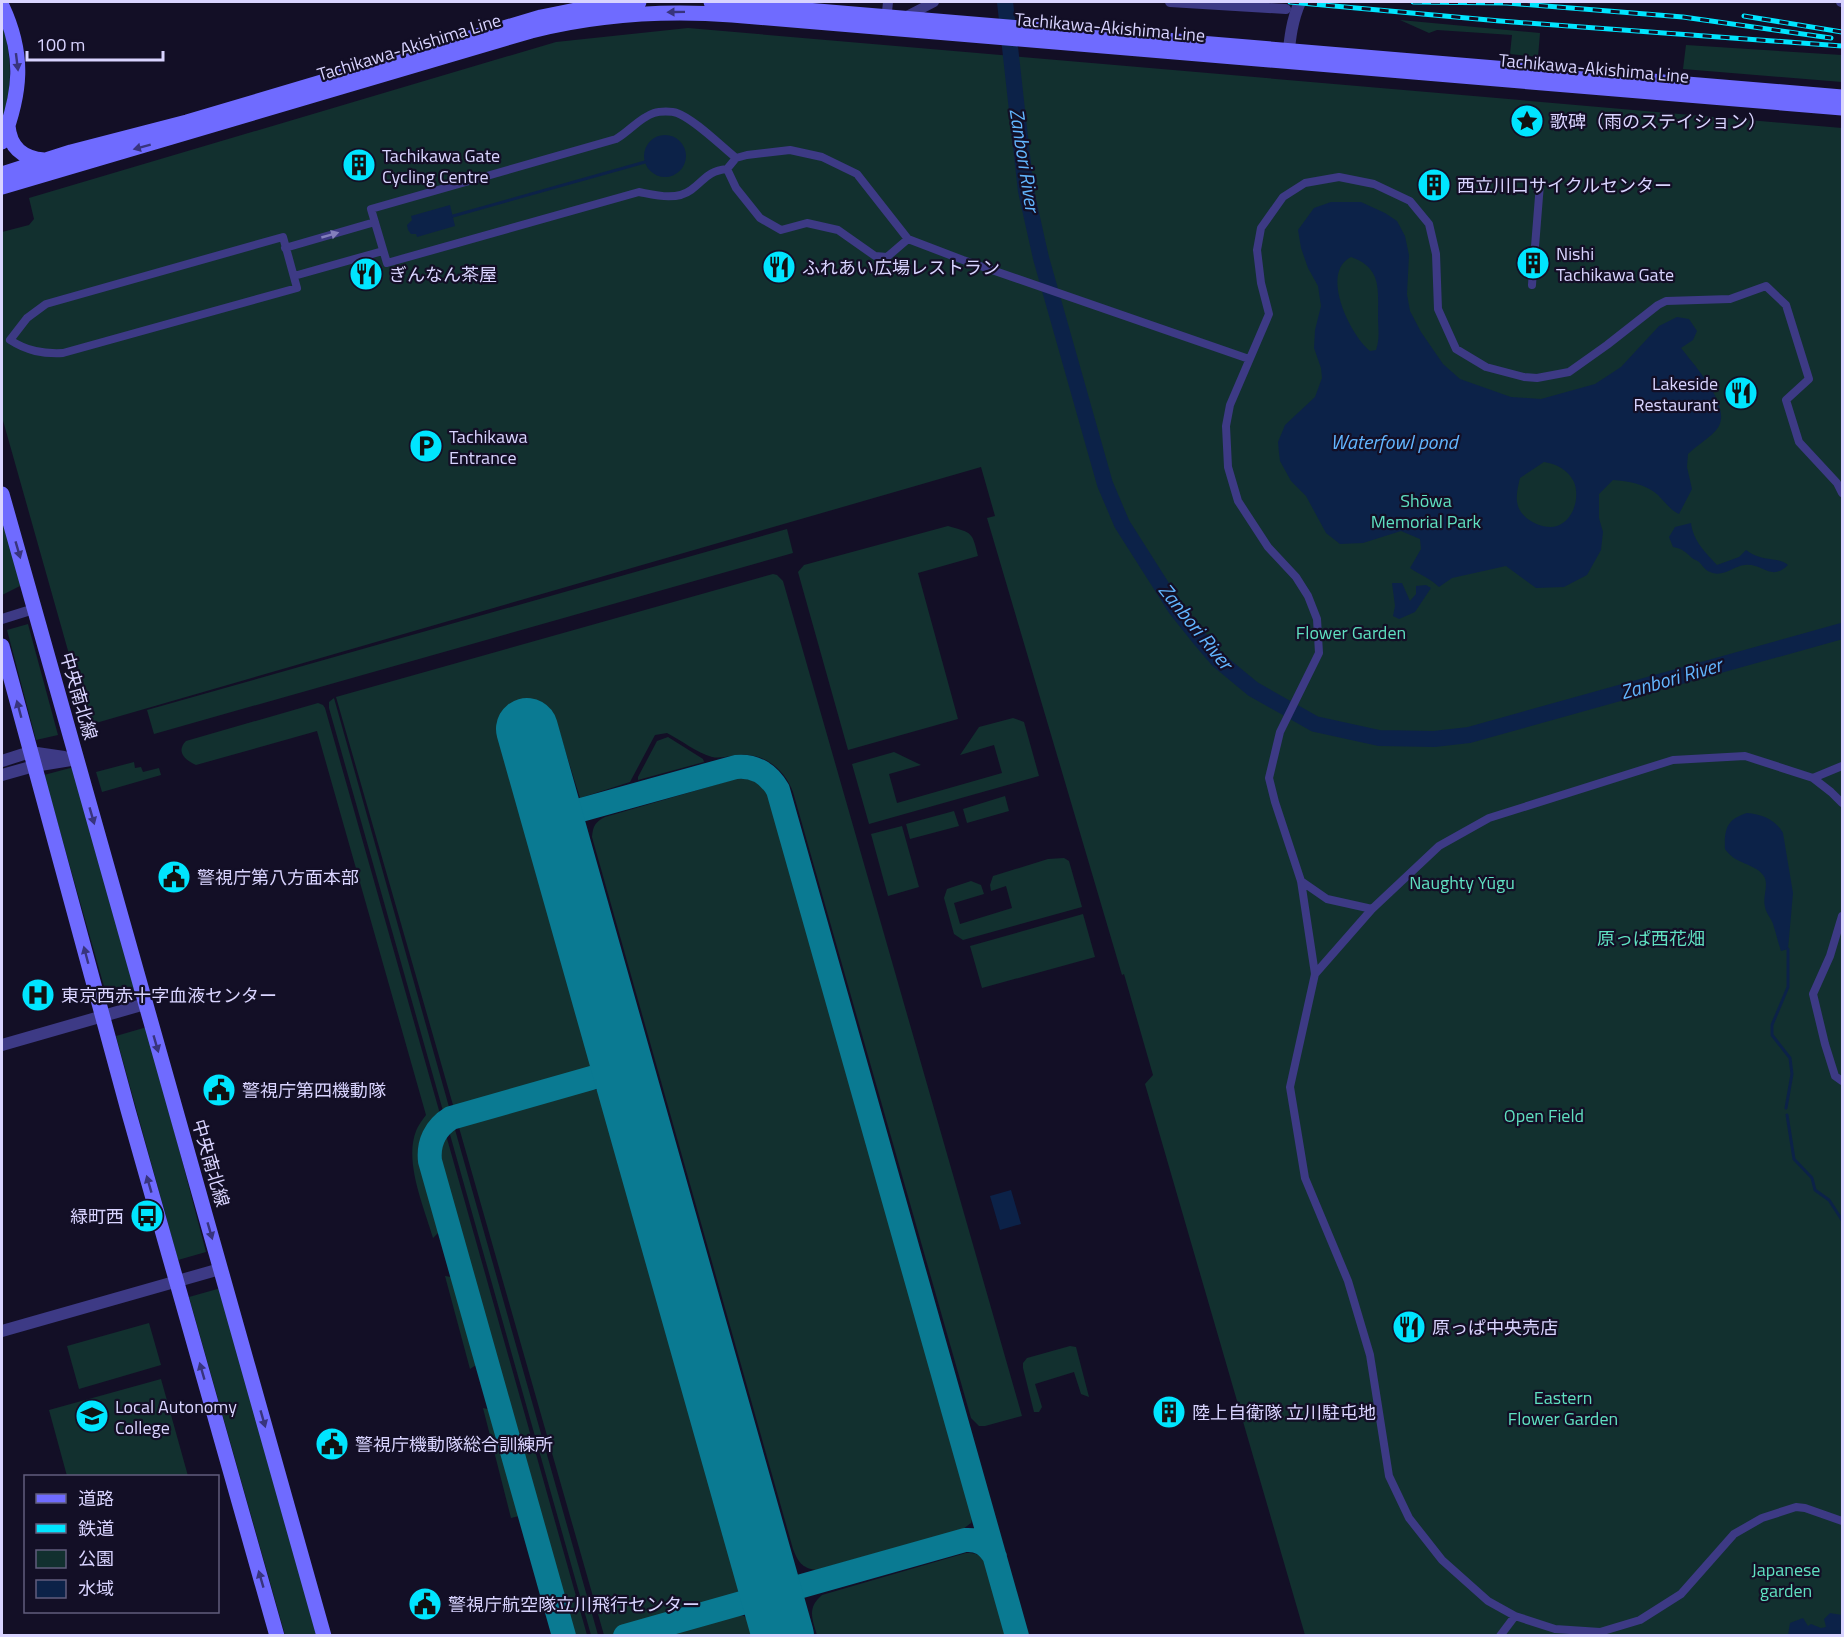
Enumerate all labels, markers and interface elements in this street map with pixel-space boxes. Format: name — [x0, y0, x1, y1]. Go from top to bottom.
street label: Tachikawa-Akishima Line — [1014, 5, 1206, 49]
street label: Tachikawa-Akishima Line — [314, 6, 504, 88]
one-way arrow — [666, 7, 685, 17]
scale bar — [27, 24, 164, 62]
text: 100 m — [36, 31, 85, 58]
street label: Tachikawa-Akishima Line — [1498, 46, 1690, 90]
one-way arrow — [12, 53, 22, 72]
place icon: 歌碑（雨のステイション） — [1509, 103, 1545, 139]
water label: Zanbori River — [1002, 106, 1049, 217]
place label: 歌碑（雨のステイション） — [1550, 108, 1766, 135]
place label: Tachikawa Gate Cycling Centre — [382, 142, 500, 190]
one-way arrow — [133, 143, 151, 152]
building icon: Tachikawa Gate Cycling Centre — [341, 147, 377, 183]
building icon: 西立川口サイクルセンター — [1416, 167, 1452, 203]
place label: 西立川口サイクルセンター — [1457, 172, 1672, 199]
one-way arrow — [321, 230, 339, 239]
place label: Nishi Tachikawa Gate — [1556, 240, 1674, 288]
building icon: Nishi Tachikawa Gate — [1515, 245, 1551, 281]
restaurant icon: ふれあい広場レストラン — [761, 249, 797, 285]
place label: ふれあい広場レストラン — [802, 254, 1000, 281]
restaurant icon: ぎんなん茶屋 — [348, 256, 384, 292]
place label: ぎんなん茶屋 — [389, 261, 497, 288]
place label: Lakeside Restaurant — [1634, 370, 1719, 418]
restaurant icon: Lakeside Restaurant — [1723, 375, 1759, 411]
place label: Tachikawa Entrance — [449, 423, 528, 471]
water label: Waterfowl pond — [1331, 426, 1459, 457]
parking icon: Tachikawa Entrance — [408, 428, 444, 464]
park label: Shōwa Memorial Park — [1371, 487, 1482, 535]
one-way arrow — [13, 541, 23, 559]
water label: Zanbori River — [1151, 576, 1243, 678]
park label: Flower Garden — [1296, 619, 1406, 646]
water label: Zanbori River — [1617, 648, 1728, 707]
street label: 中央南北線 — [54, 649, 104, 743]
one-way arrow — [13, 700, 23, 718]
one-way arrow — [88, 807, 98, 825]
public building icon: 警視庁第八方面本部 — [156, 859, 192, 895]
place label: 警視庁第八方面本部 — [197, 864, 359, 891]
park label: Naughty Yūgu — [1409, 869, 1515, 896]
park label: 原っぱ西花畑 — [1597, 925, 1705, 952]
one-way arrow — [81, 946, 90, 964]
hospital icon: 東京西赤十字血液センター — [20, 977, 56, 1013]
place label: 東京西赤十字血液センター — [61, 982, 277, 1009]
one-way arrow — [152, 1035, 162, 1053]
public building icon: 警視庁第四機動隊 — [201, 1072, 237, 1108]
place label: 警視庁第四機動隊 — [242, 1077, 386, 1104]
park label: Open Field — [1504, 1102, 1584, 1129]
street label: 中央南北線 — [186, 1116, 236, 1210]
one-way arrow — [144, 1175, 153, 1193]
bus stop icon: 緑町西 — [129, 1198, 165, 1234]
place label: 緑町西 — [70, 1203, 124, 1230]
one-way arrow — [206, 1223, 215, 1241]
restaurant icon: 原っぱ中央売店 — [1391, 1309, 1427, 1345]
place label: 原っぱ中央売店 — [1432, 1314, 1558, 1341]
one-way arrow — [197, 1362, 206, 1380]
park label: Eastern Flower Garden — [1508, 1384, 1618, 1432]
place label: Local Autonomy College — [115, 1393, 237, 1441]
building icon: 陸上自衛隊 立川駐屯地 — [1151, 1394, 1187, 1430]
school or university icon: Local Autonomy College — [74, 1398, 110, 1434]
place label: 陸上自衛隊 立川駐屯地 — [1192, 1399, 1376, 1426]
one-way arrow — [259, 1410, 268, 1428]
public building icon: 警視庁機動隊総合訓練所 — [314, 1426, 350, 1462]
place label: 警視庁機動隊総合訓練所 — [355, 1431, 553, 1458]
legend — [24, 1475, 219, 1613]
text: 道路 — [78, 1485, 114, 1512]
text: 鉄道 — [78, 1515, 114, 1542]
text: 公園 — [78, 1545, 114, 1572]
park label: Japanese garden — [1752, 1556, 1820, 1604]
one-way arrow — [256, 1570, 265, 1588]
text: 水域 — [78, 1575, 114, 1602]
public building icon: 警視庁航空隊立川飛行センター — [407, 1586, 443, 1622]
place label: 警視庁航空隊立川飛行センター — [448, 1591, 700, 1618]

